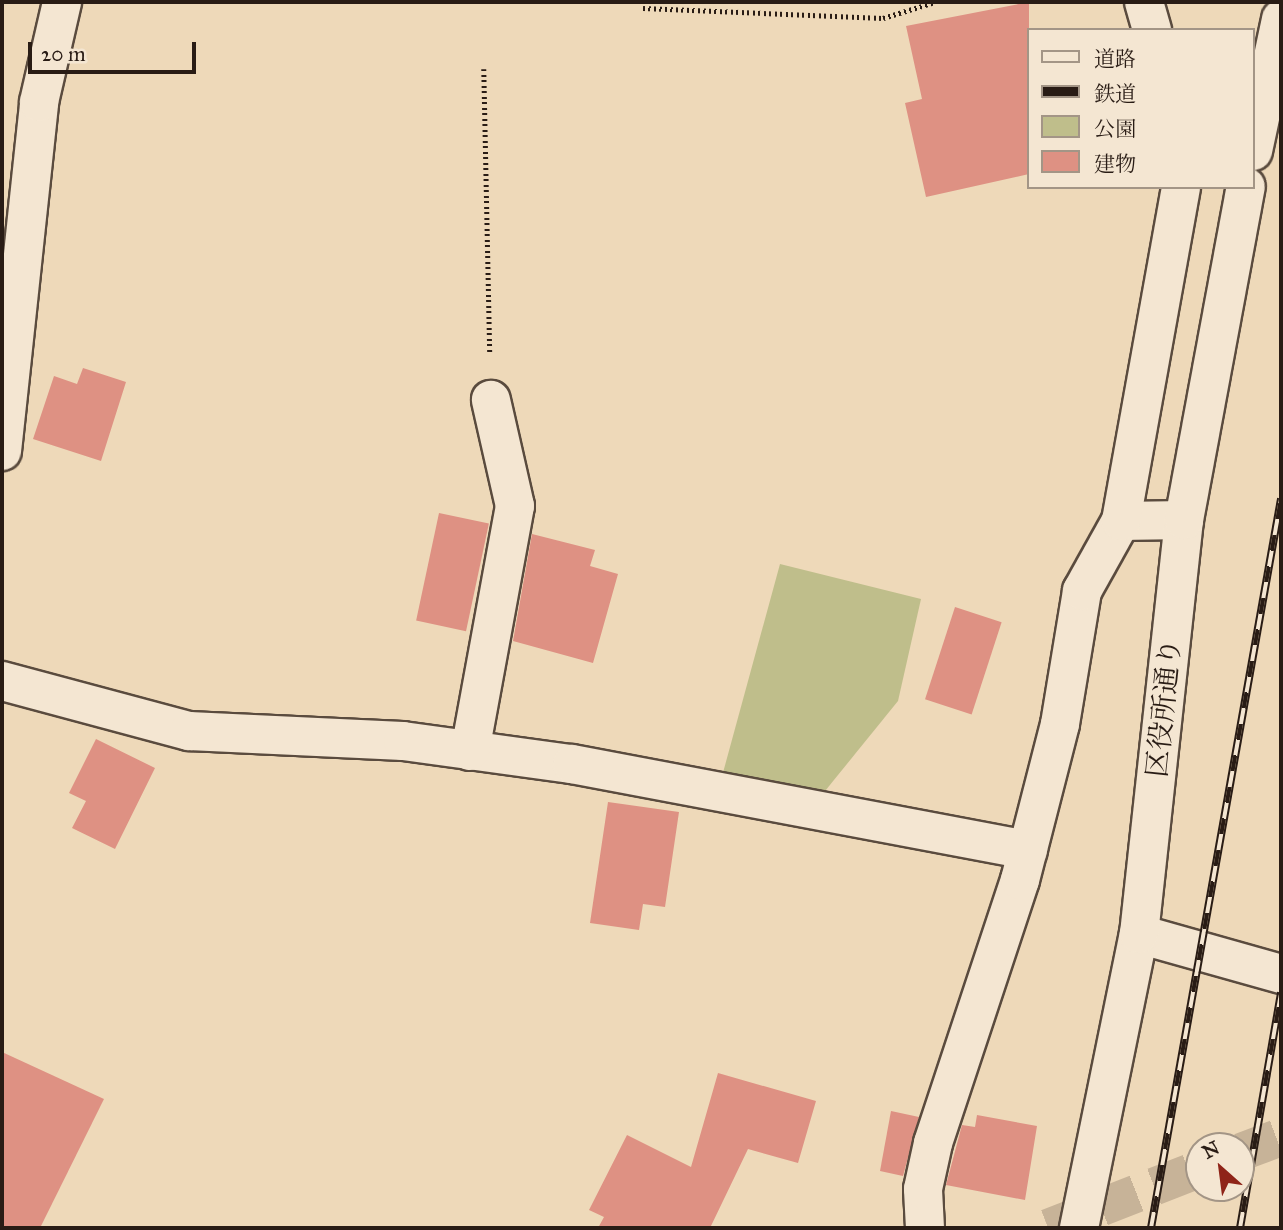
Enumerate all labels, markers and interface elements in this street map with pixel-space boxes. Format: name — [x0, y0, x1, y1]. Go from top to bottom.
scale bar — [32, 28, 200, 72]
legend — [1028, 28, 1255, 189]
text: 20 m — [41, 41, 86, 67]
text: 道路 — [1094, 46, 1136, 72]
text: 鉄道 — [1094, 81, 1136, 107]
text: 公園 — [1094, 116, 1136, 142]
text: 建物 — [1094, 151, 1136, 177]
street label: 区役所通り — [1140, 637, 1188, 779]
north arrow — [1185, 1132, 1255, 1202]
text: N — [1198, 1136, 1223, 1164]

